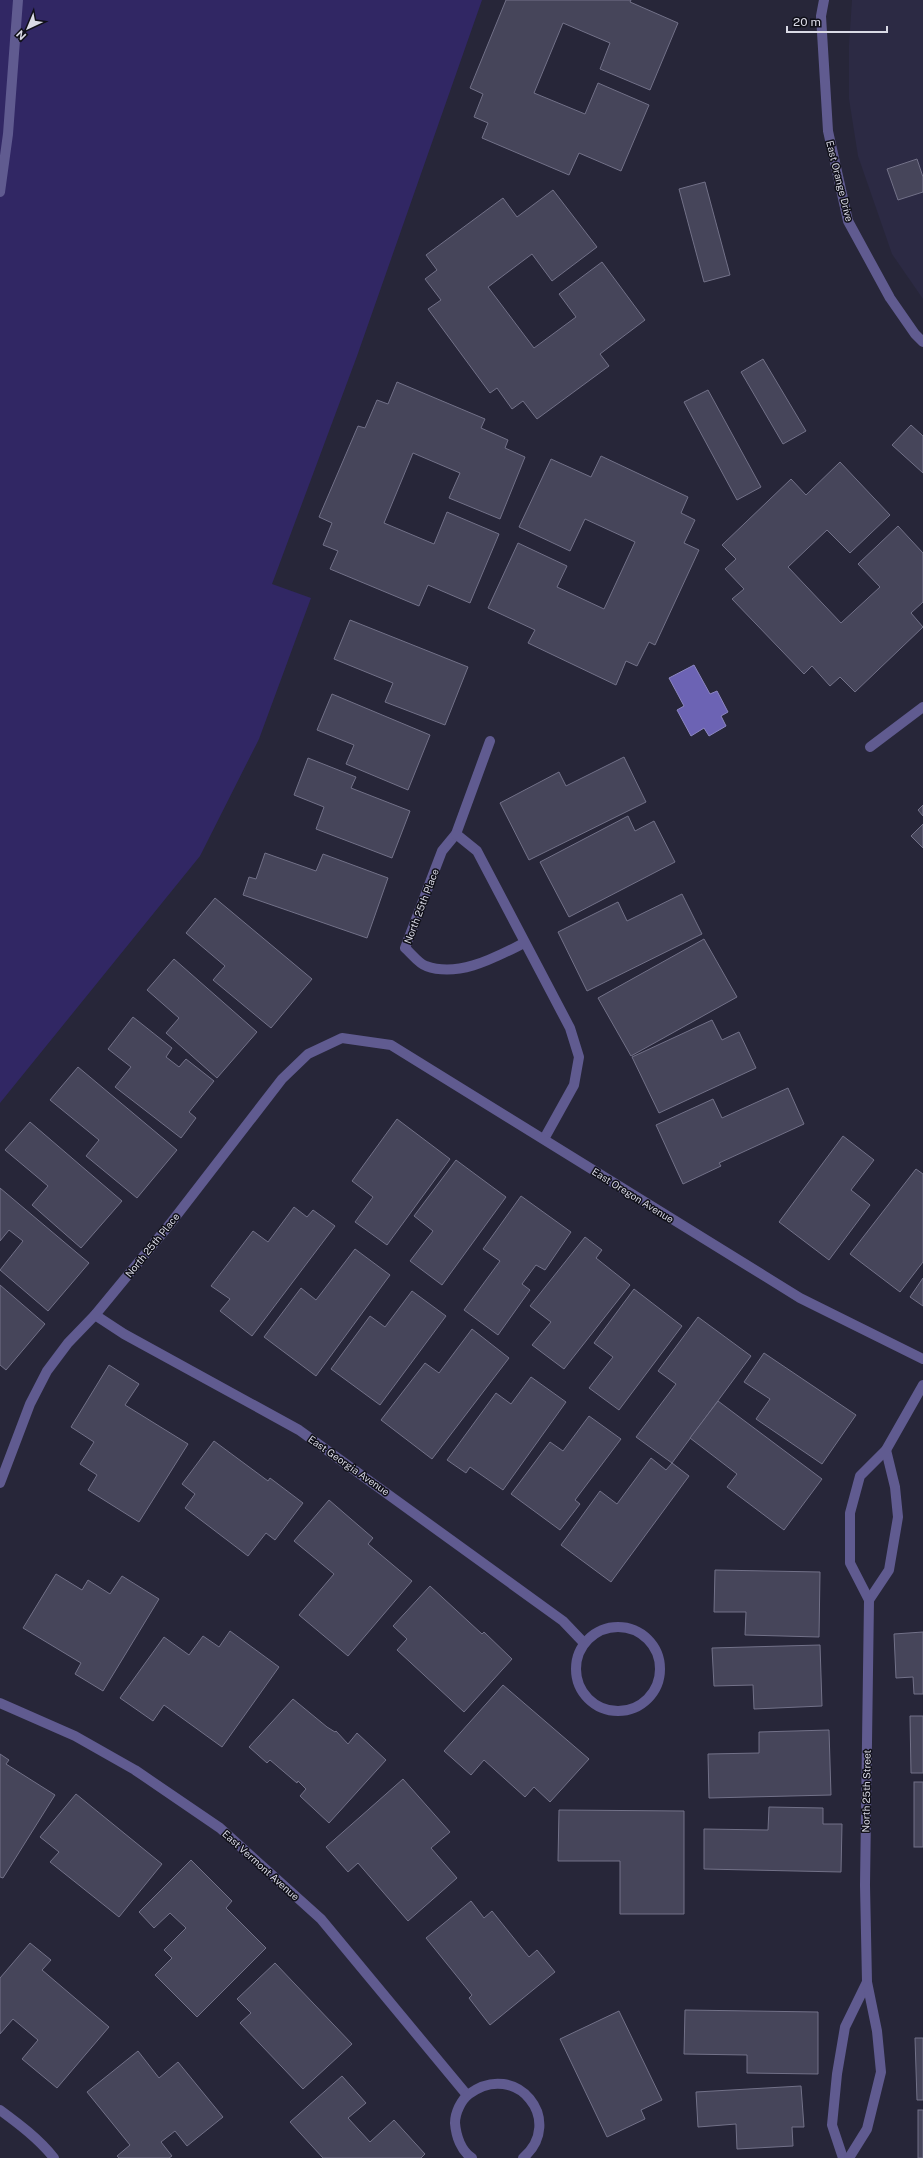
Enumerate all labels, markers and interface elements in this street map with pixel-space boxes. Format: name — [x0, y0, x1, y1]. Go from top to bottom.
north arrow — [8, 8, 48, 48]
scale bar — [787, 8, 887, 34]
text: 20 m — [793, 15, 821, 29]
text: N — [14, 28, 28, 42]
street label: East Orange Drive — [824, 139, 856, 223]
street label: North 25th Place — [401, 866, 441, 945]
street label: East Oregon Avenue — [590, 1165, 676, 1225]
street label: North 25th Place — [122, 1210, 182, 1280]
street label: East Georgia Avenue — [306, 1432, 392, 1498]
street label: North 25th Street — [859, 1749, 873, 1832]
street label: East Vermont Avenue — [220, 1827, 302, 1903]

